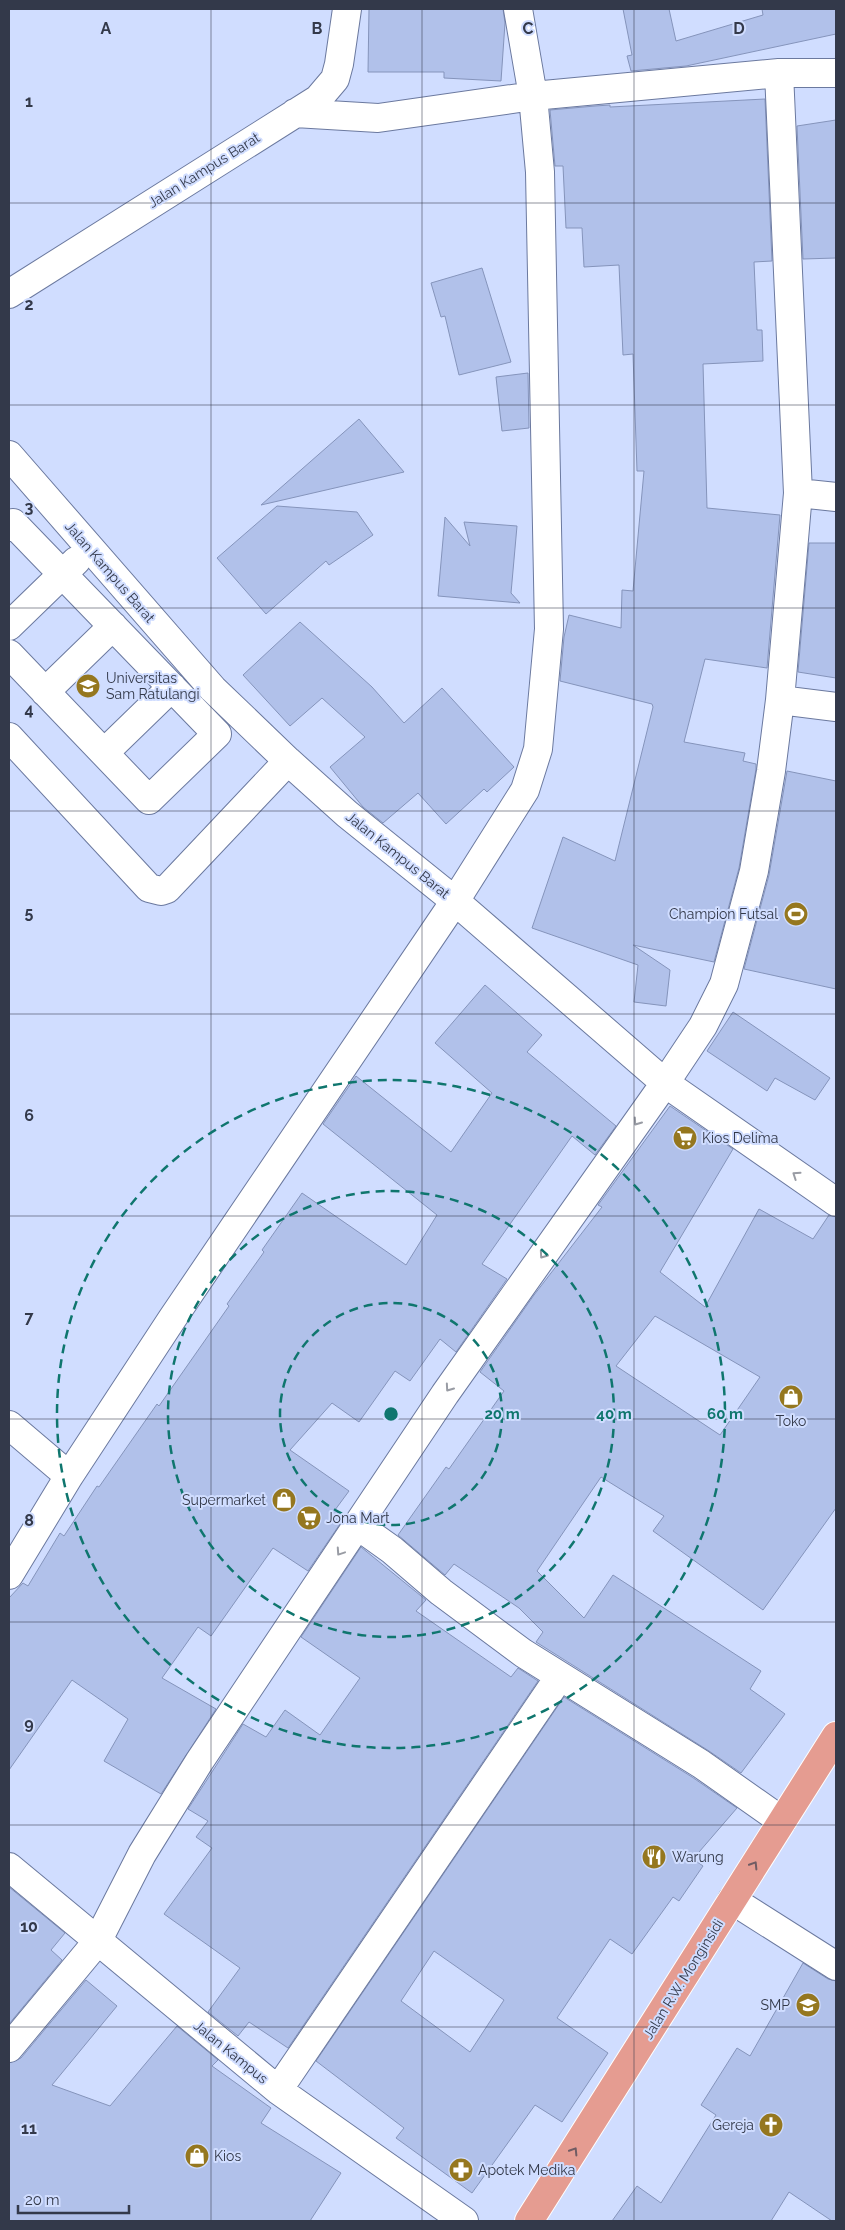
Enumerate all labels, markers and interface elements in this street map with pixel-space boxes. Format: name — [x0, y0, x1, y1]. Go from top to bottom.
text: A — [101, 19, 112, 38]
text: B — [312, 19, 323, 38]
text: C — [523, 19, 534, 38]
text: D — [733, 19, 745, 38]
text: 1 — [25, 92, 33, 111]
street label: Jalan Kampus Barat — [145, 129, 263, 211]
text: 2 — [24, 295, 34, 314]
text: 3 — [25, 498, 34, 517]
street label: Jalan Kampus Barat — [62, 518, 158, 626]
place label: Universitas Sam Ratulangi — [106, 670, 199, 702]
school or university icon: Universitas Sam Ratulangi — [75, 673, 101, 699]
text: 4 — [24, 700, 34, 719]
street label: Jalan Kampus Barat — [343, 808, 453, 902]
sports icon: Champion Futsal — [783, 901, 809, 927]
text: 5 — [25, 903, 34, 922]
place label: Champion Futsal — [669, 906, 778, 922]
text: 6 — [24, 1106, 34, 1125]
one-way arrow — [634, 1117, 643, 1126]
supermarket icon: Kios Delima — [672, 1125, 698, 1151]
place label: Kios Delima — [702, 1130, 778, 1146]
one-way arrow — [792, 1172, 802, 1181]
one-way arrow — [540, 1249, 549, 1259]
text: 7 — [25, 1308, 34, 1327]
one-way arrow — [446, 1382, 455, 1392]
shop icon: Toko — [778, 1384, 804, 1410]
centre of rings — [382, 1405, 400, 1423]
text: 20 m — [484, 1405, 520, 1423]
text: 40 m — [596, 1405, 632, 1423]
text: 60 m — [707, 1405, 743, 1423]
place label: Toko — [776, 1413, 806, 1429]
shop icon: Supermarket — [271, 1487, 297, 1513]
place label: Supermarket — [182, 1492, 266, 1508]
supermarket icon: Jona Mart — [296, 1505, 322, 1531]
place label: Jona Mart — [326, 1510, 390, 1526]
text: 8 — [24, 1511, 34, 1530]
one-way arrow — [336, 1547, 346, 1556]
text: 9 — [24, 1714, 34, 1733]
restaurant icon: Warung — [641, 1844, 667, 1870]
place label: Warung — [672, 1849, 724, 1865]
one-way arrow — [748, 1862, 758, 1871]
street label: Jalan R.W. Monginsidi — [640, 1916, 726, 2042]
text: 10 — [20, 1917, 38, 1936]
school or university icon: SMP — [795, 1992, 821, 2018]
place label: SMP — [761, 1997, 790, 2013]
street label: Jalan Kampus — [191, 2017, 271, 2087]
church icon: Gereja — [758, 2112, 784, 2138]
place label: Gereja — [712, 2117, 754, 2133]
text: 11 — [21, 2119, 37, 2138]
shop icon: Kios — [184, 2143, 210, 2169]
one-way arrow — [567, 2147, 577, 2156]
place label: Kios — [214, 2148, 241, 2164]
pharmacy icon: Apotek Medika — [448, 2157, 474, 2183]
place label: Apotek Medika — [478, 2162, 575, 2178]
scale bar — [18, 2182, 129, 2214]
text: 20 m — [25, 2191, 60, 2209]

